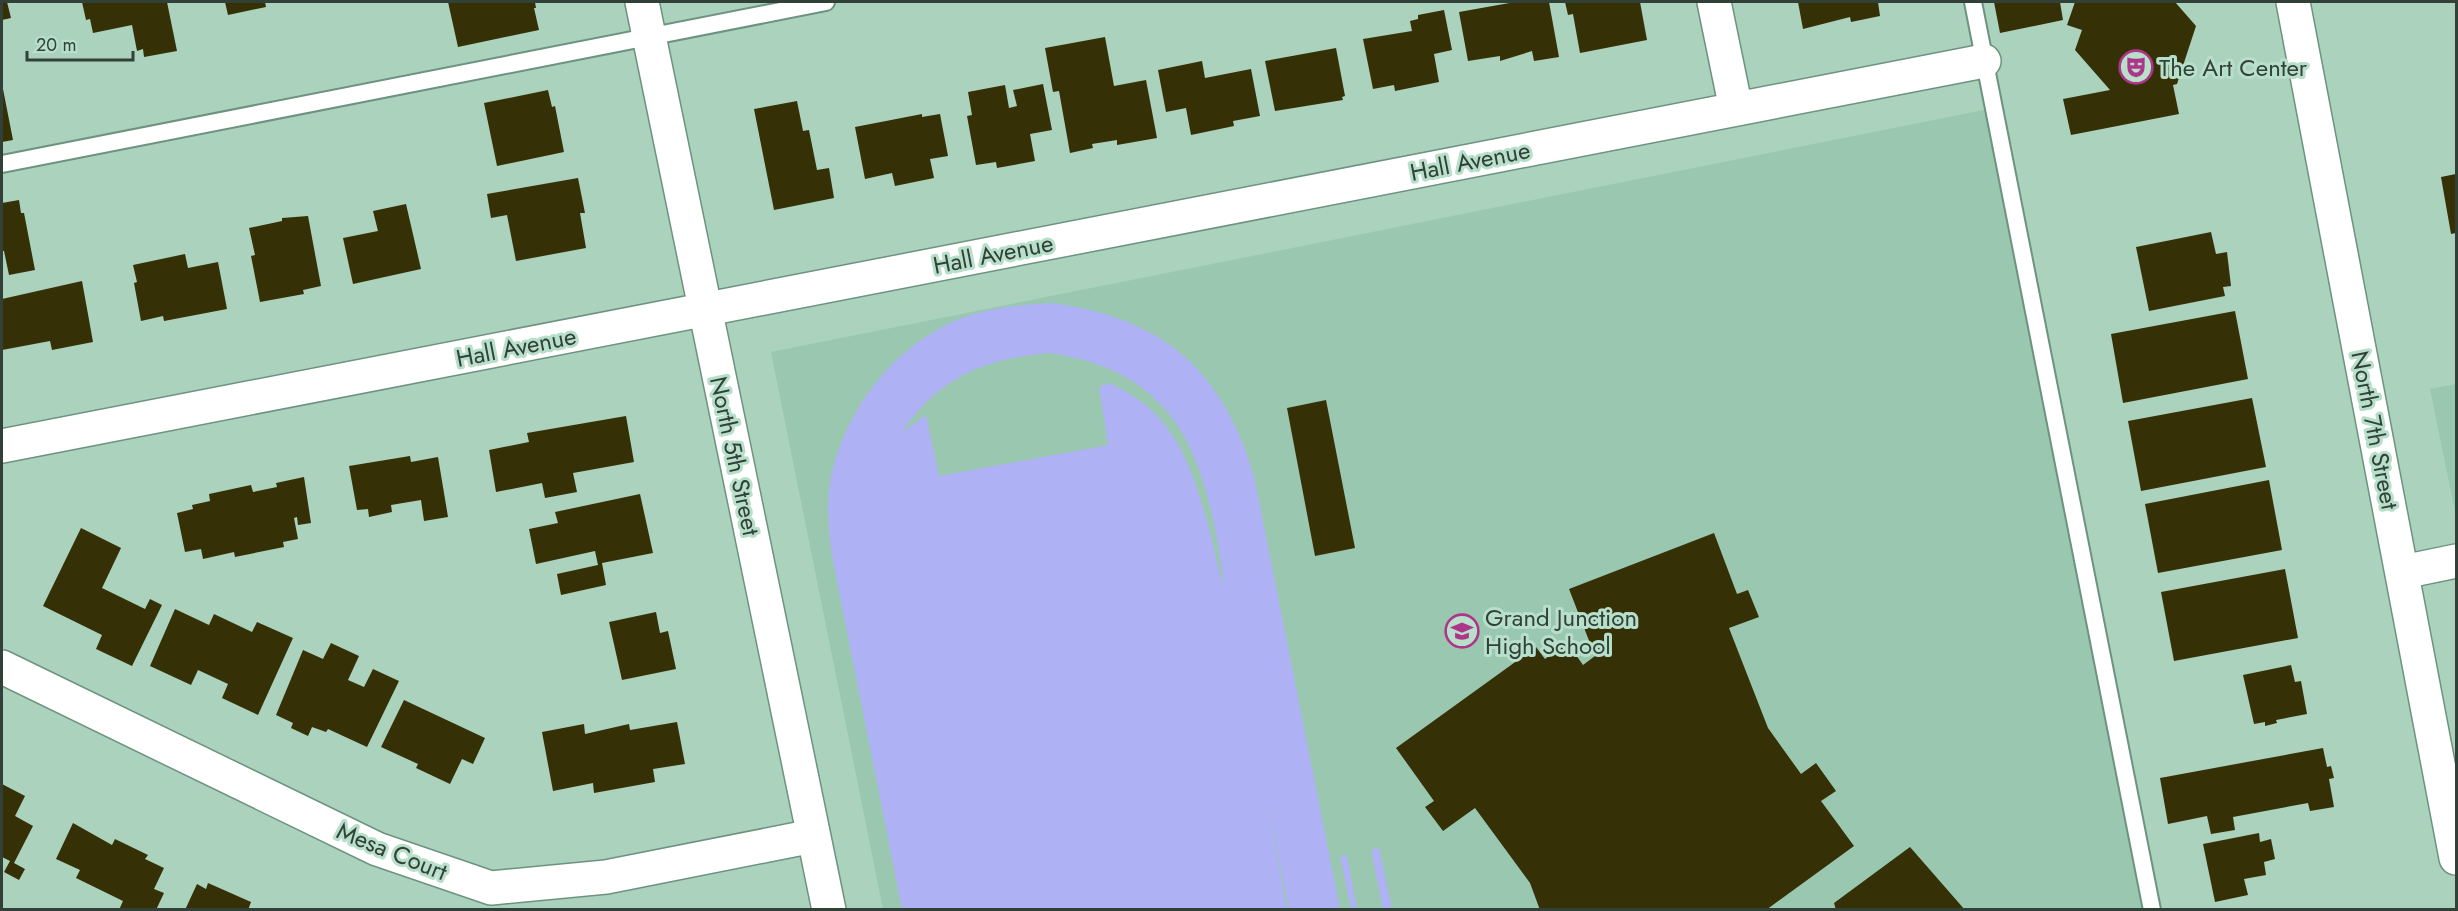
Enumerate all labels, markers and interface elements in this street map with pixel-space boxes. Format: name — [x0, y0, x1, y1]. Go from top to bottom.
scale bar — [27, 24, 134, 62]
text: 20 m — [36, 32, 76, 58]
theatre icon: The Art Center — [2118, 49, 2154, 85]
place label: The Art Center — [2159, 50, 2308, 85]
street label: Hall Avenue — [1407, 132, 1533, 190]
street label: Hall Avenue — [930, 225, 1056, 283]
street label: Hall Avenue — [453, 318, 579, 376]
street label: North 7th Street — [2342, 348, 2408, 513]
street label: North 5th Street — [701, 373, 769, 539]
place label: Grand Junction High School — [1485, 600, 1637, 663]
school or university icon: Grand Junction High School — [1444, 613, 1480, 649]
street label: Mesa Court — [332, 813, 453, 889]

